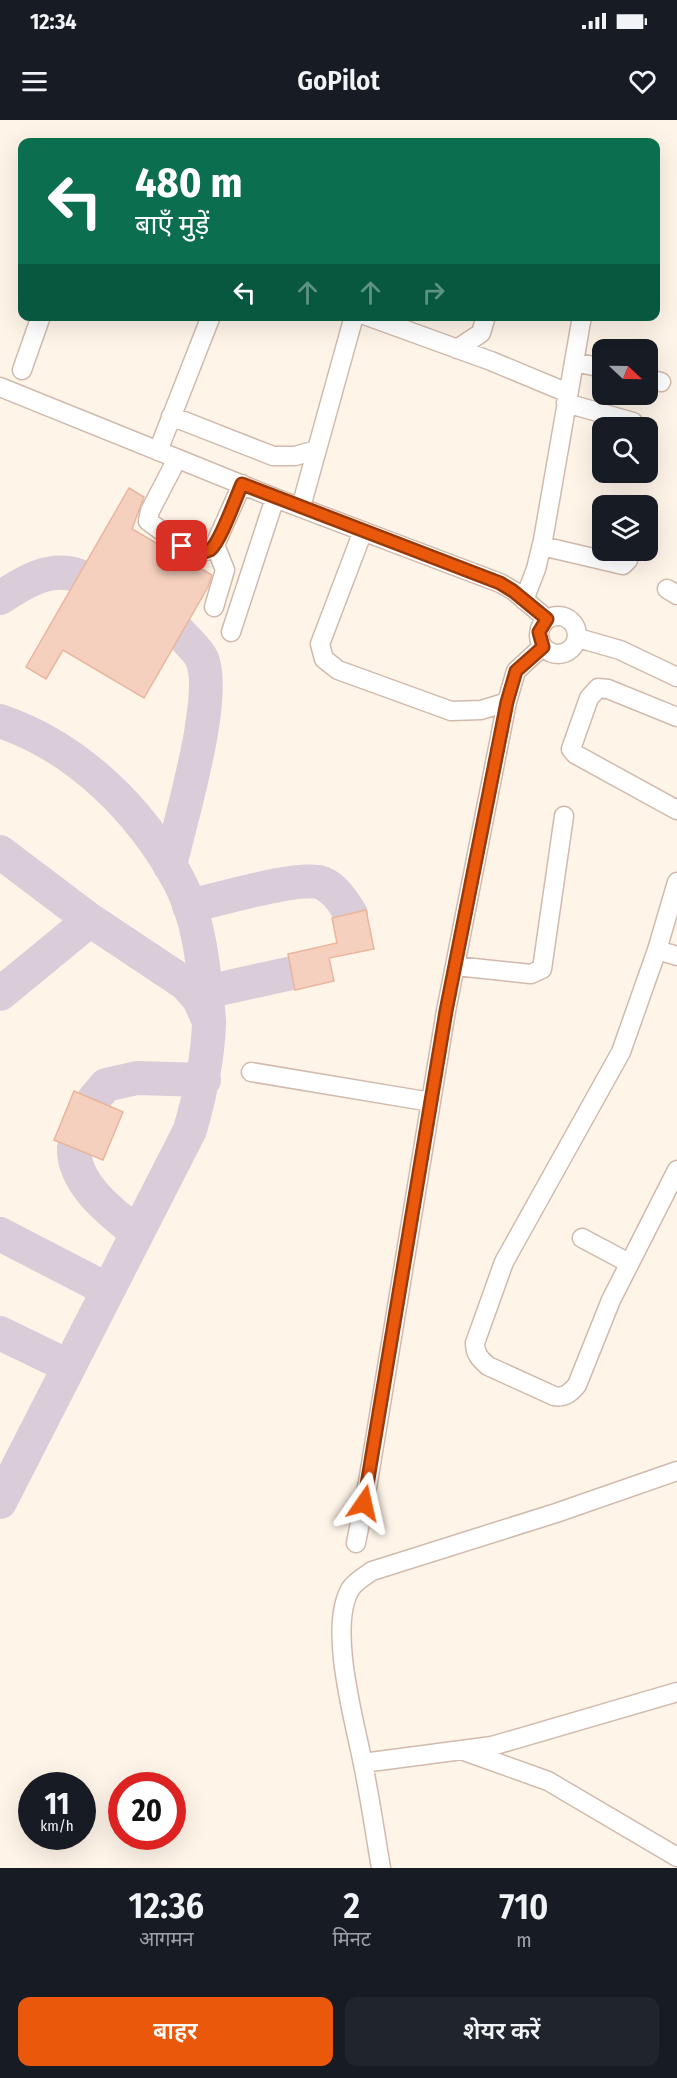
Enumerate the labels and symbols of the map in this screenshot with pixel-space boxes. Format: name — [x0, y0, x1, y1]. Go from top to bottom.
north arrow — [592, 339, 658, 405]
pin — [156, 520, 207, 571]
position arrow — [332, 1471, 396, 1535]
speed limit sign: 20 — [108, 1772, 186, 1850]

